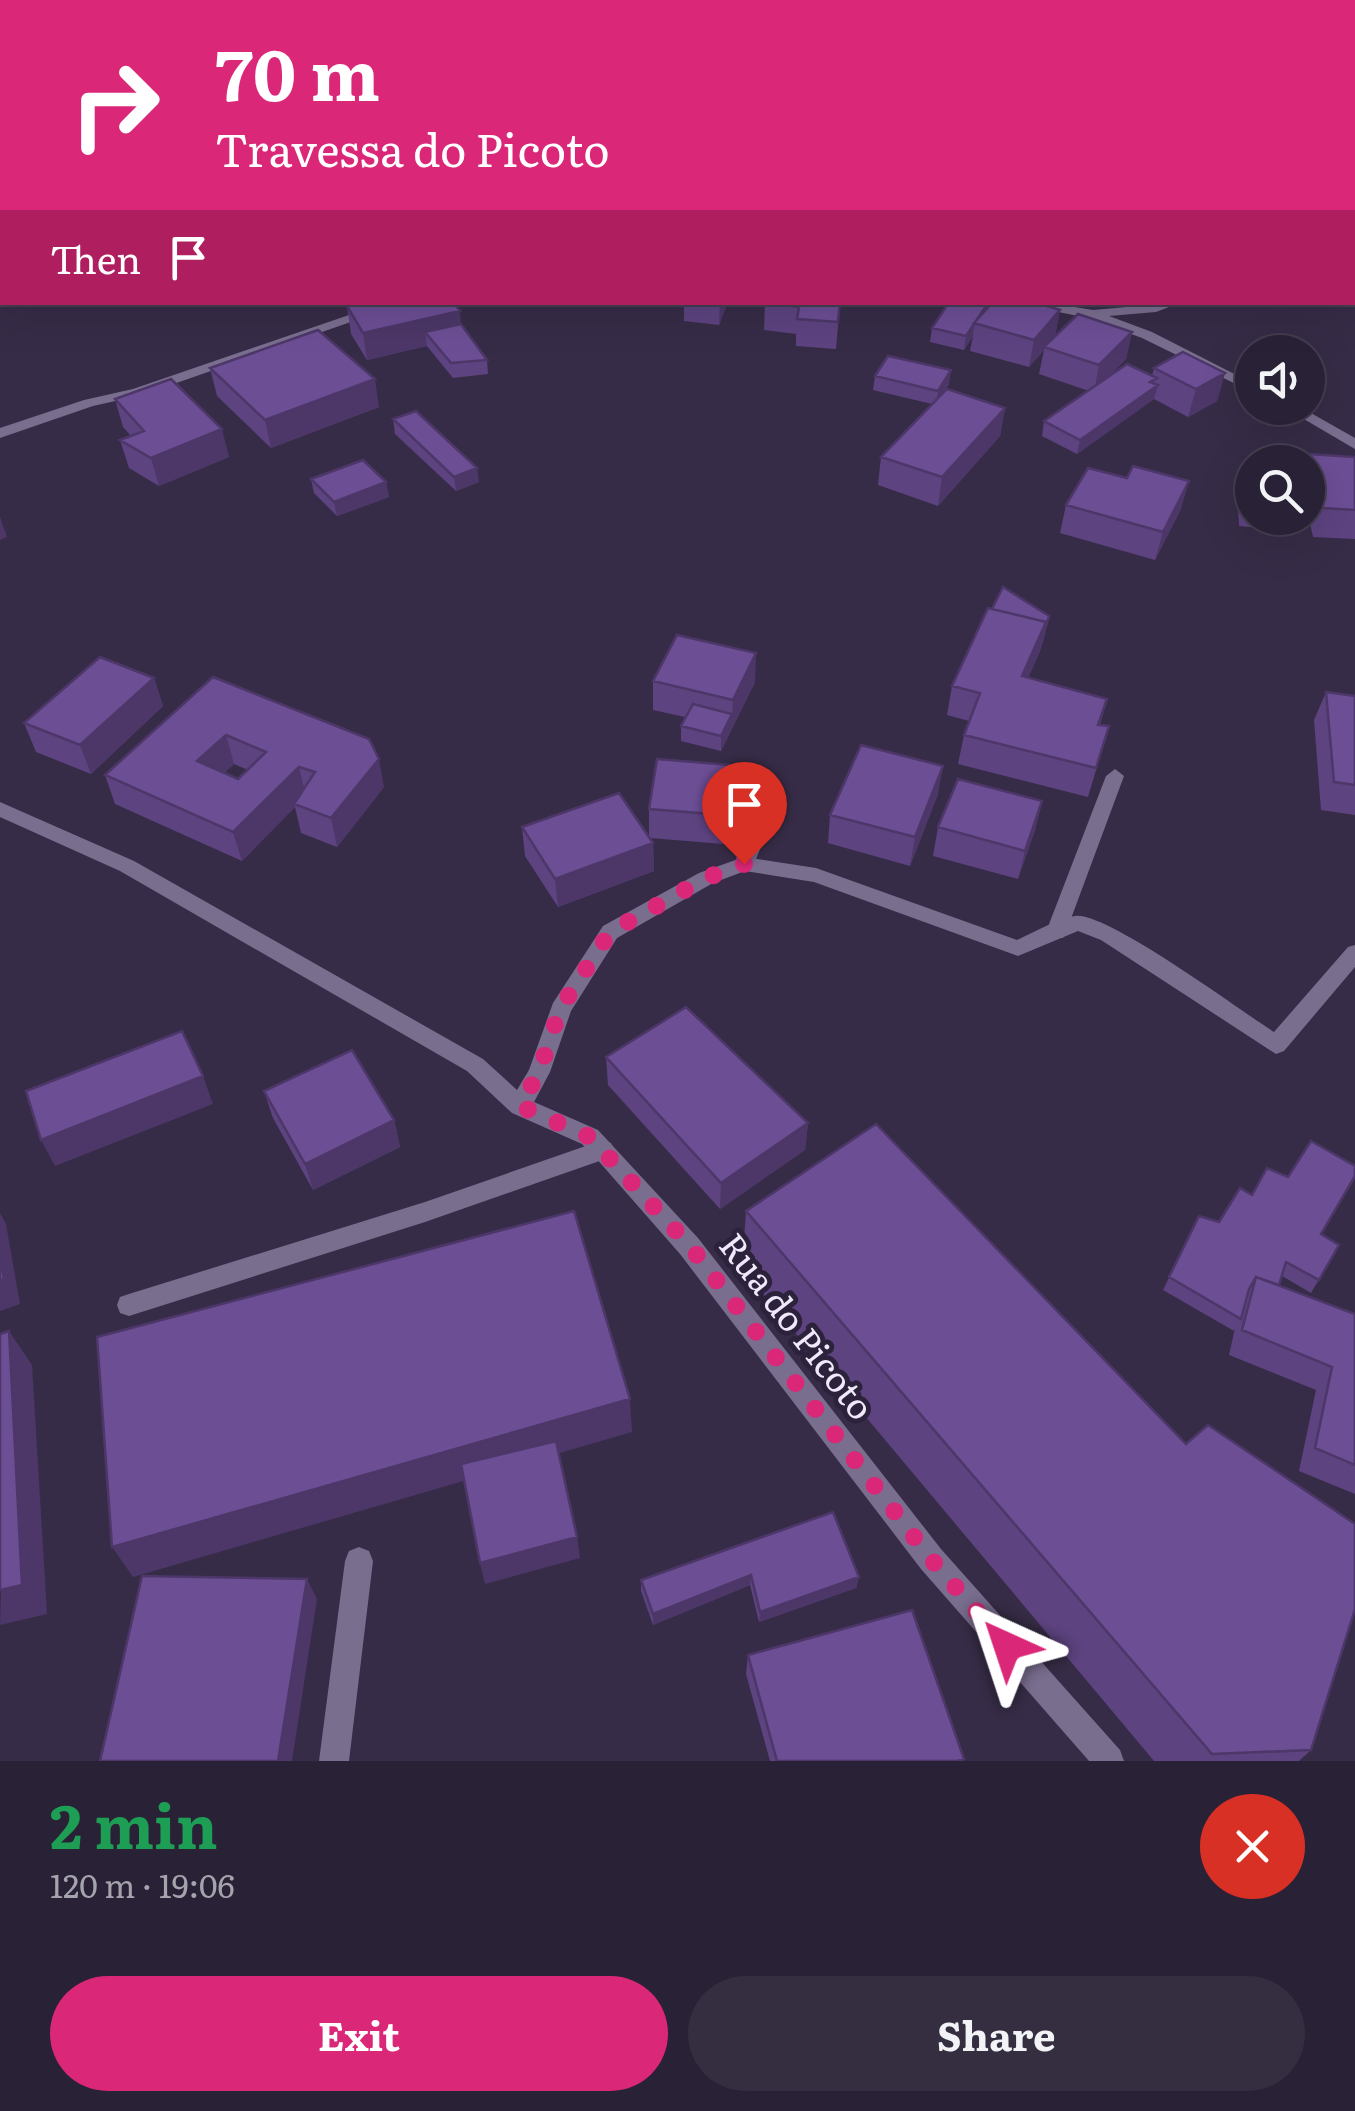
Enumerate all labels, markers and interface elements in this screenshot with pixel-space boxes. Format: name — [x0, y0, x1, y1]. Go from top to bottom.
text: 70 m — [215, 19, 380, 123]
icon: right — [50, 40, 180, 170]
text: Travessa do Picoto — [215, 114, 610, 181]
text: Then — [50, 229, 141, 286]
icon: arrive — [161, 230, 216, 285]
map controls — [1235, 335, 1325, 535]
button: sound — [1235, 335, 1325, 425]
button: search — [1235, 445, 1325, 535]
pin — [702, 762, 787, 865]
icon: arrive — [717, 777, 772, 832]
street label: Rua do Picoto — [709, 1221, 888, 1430]
position arrow — [955, 1594, 1059, 1698]
text: 2 min — [50, 1778, 218, 1867]
button: close — [1200, 1794, 1305, 1899]
text: 120 m · 19:06 — [50, 1860, 235, 1908]
button: Exit — [50, 1976, 668, 2091]
button: Share — [688, 1976, 1305, 2091]

